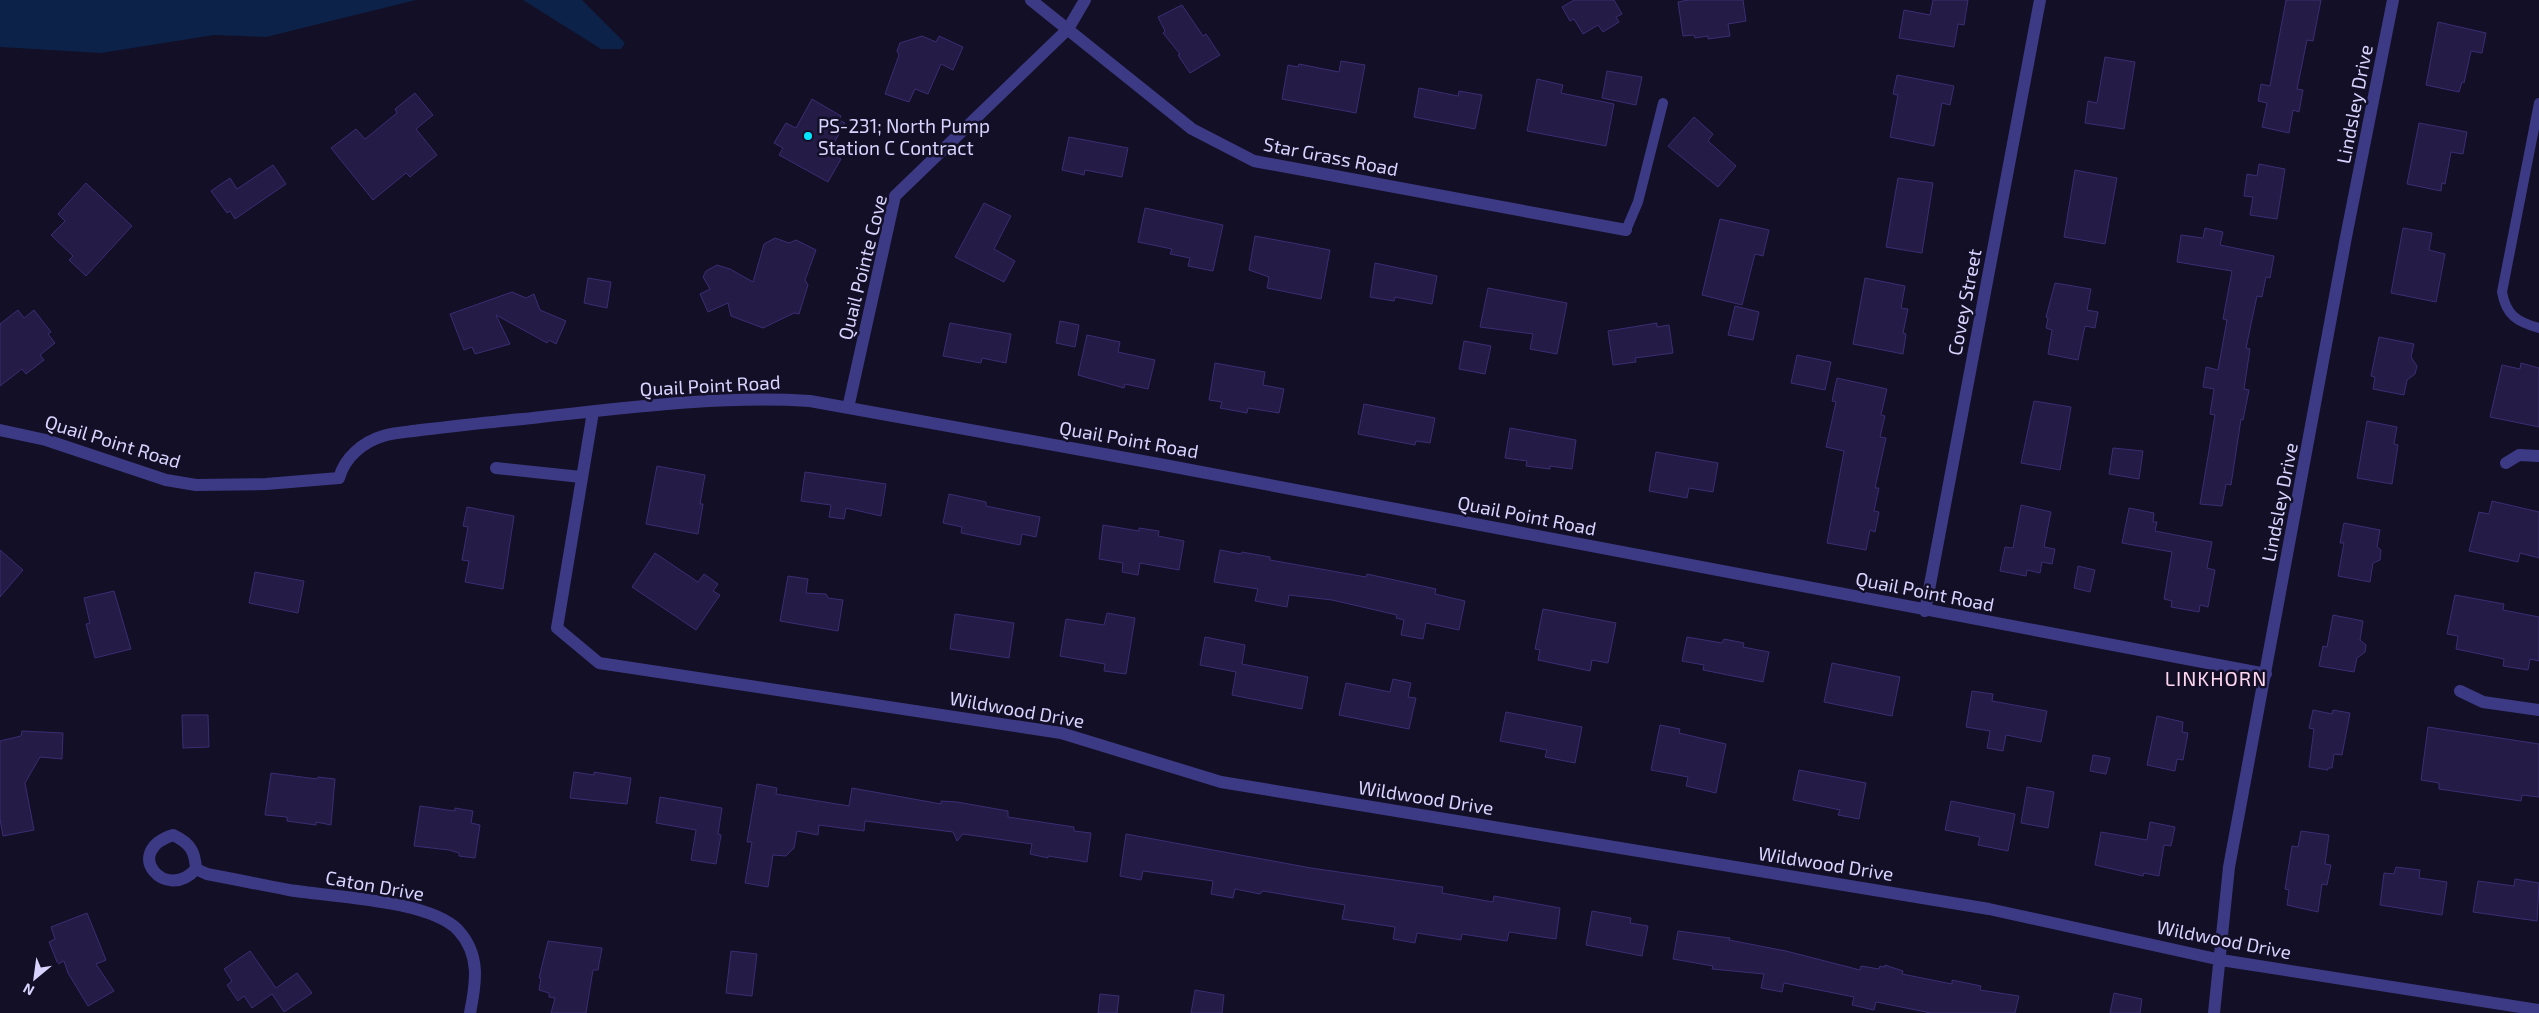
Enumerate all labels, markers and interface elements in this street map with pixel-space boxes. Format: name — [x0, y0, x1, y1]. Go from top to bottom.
street label: Lindsley Drive — [2331, 43, 2377, 165]
place label: PS-231; North Pump Station C Contract — [818, 114, 990, 159]
marker: PS-231; North Pump Station C Contract — [802, 130, 814, 142]
street label: Star Grass Road — [1262, 132, 1400, 180]
street label: Quail Pointe Cove — [833, 192, 891, 342]
street label: Covey Street — [1942, 247, 1986, 357]
street label: Quail Point Road — [639, 370, 781, 400]
street label: Quail Point Road — [42, 409, 184, 473]
street label: Quail Point Road — [1058, 415, 1200, 463]
street label: Lindsley Drive — [2256, 441, 2302, 563]
street label: Quail Point Road — [1456, 490, 1598, 540]
street label: Quail Point Road — [1854, 566, 1996, 616]
district label: LINKHORN — [2165, 666, 2267, 690]
street label: Wildwood Drive — [948, 686, 1086, 732]
street label: Wildwood Drive — [1357, 775, 1495, 819]
street label: Wildwood Drive — [1757, 841, 1895, 885]
street label: Caton Drive — [324, 865, 426, 905]
street label: Wildwood Drive — [2155, 915, 2293, 963]
north arrow — [10, 953, 60, 1003]
text: N — [20, 980, 37, 1000]

